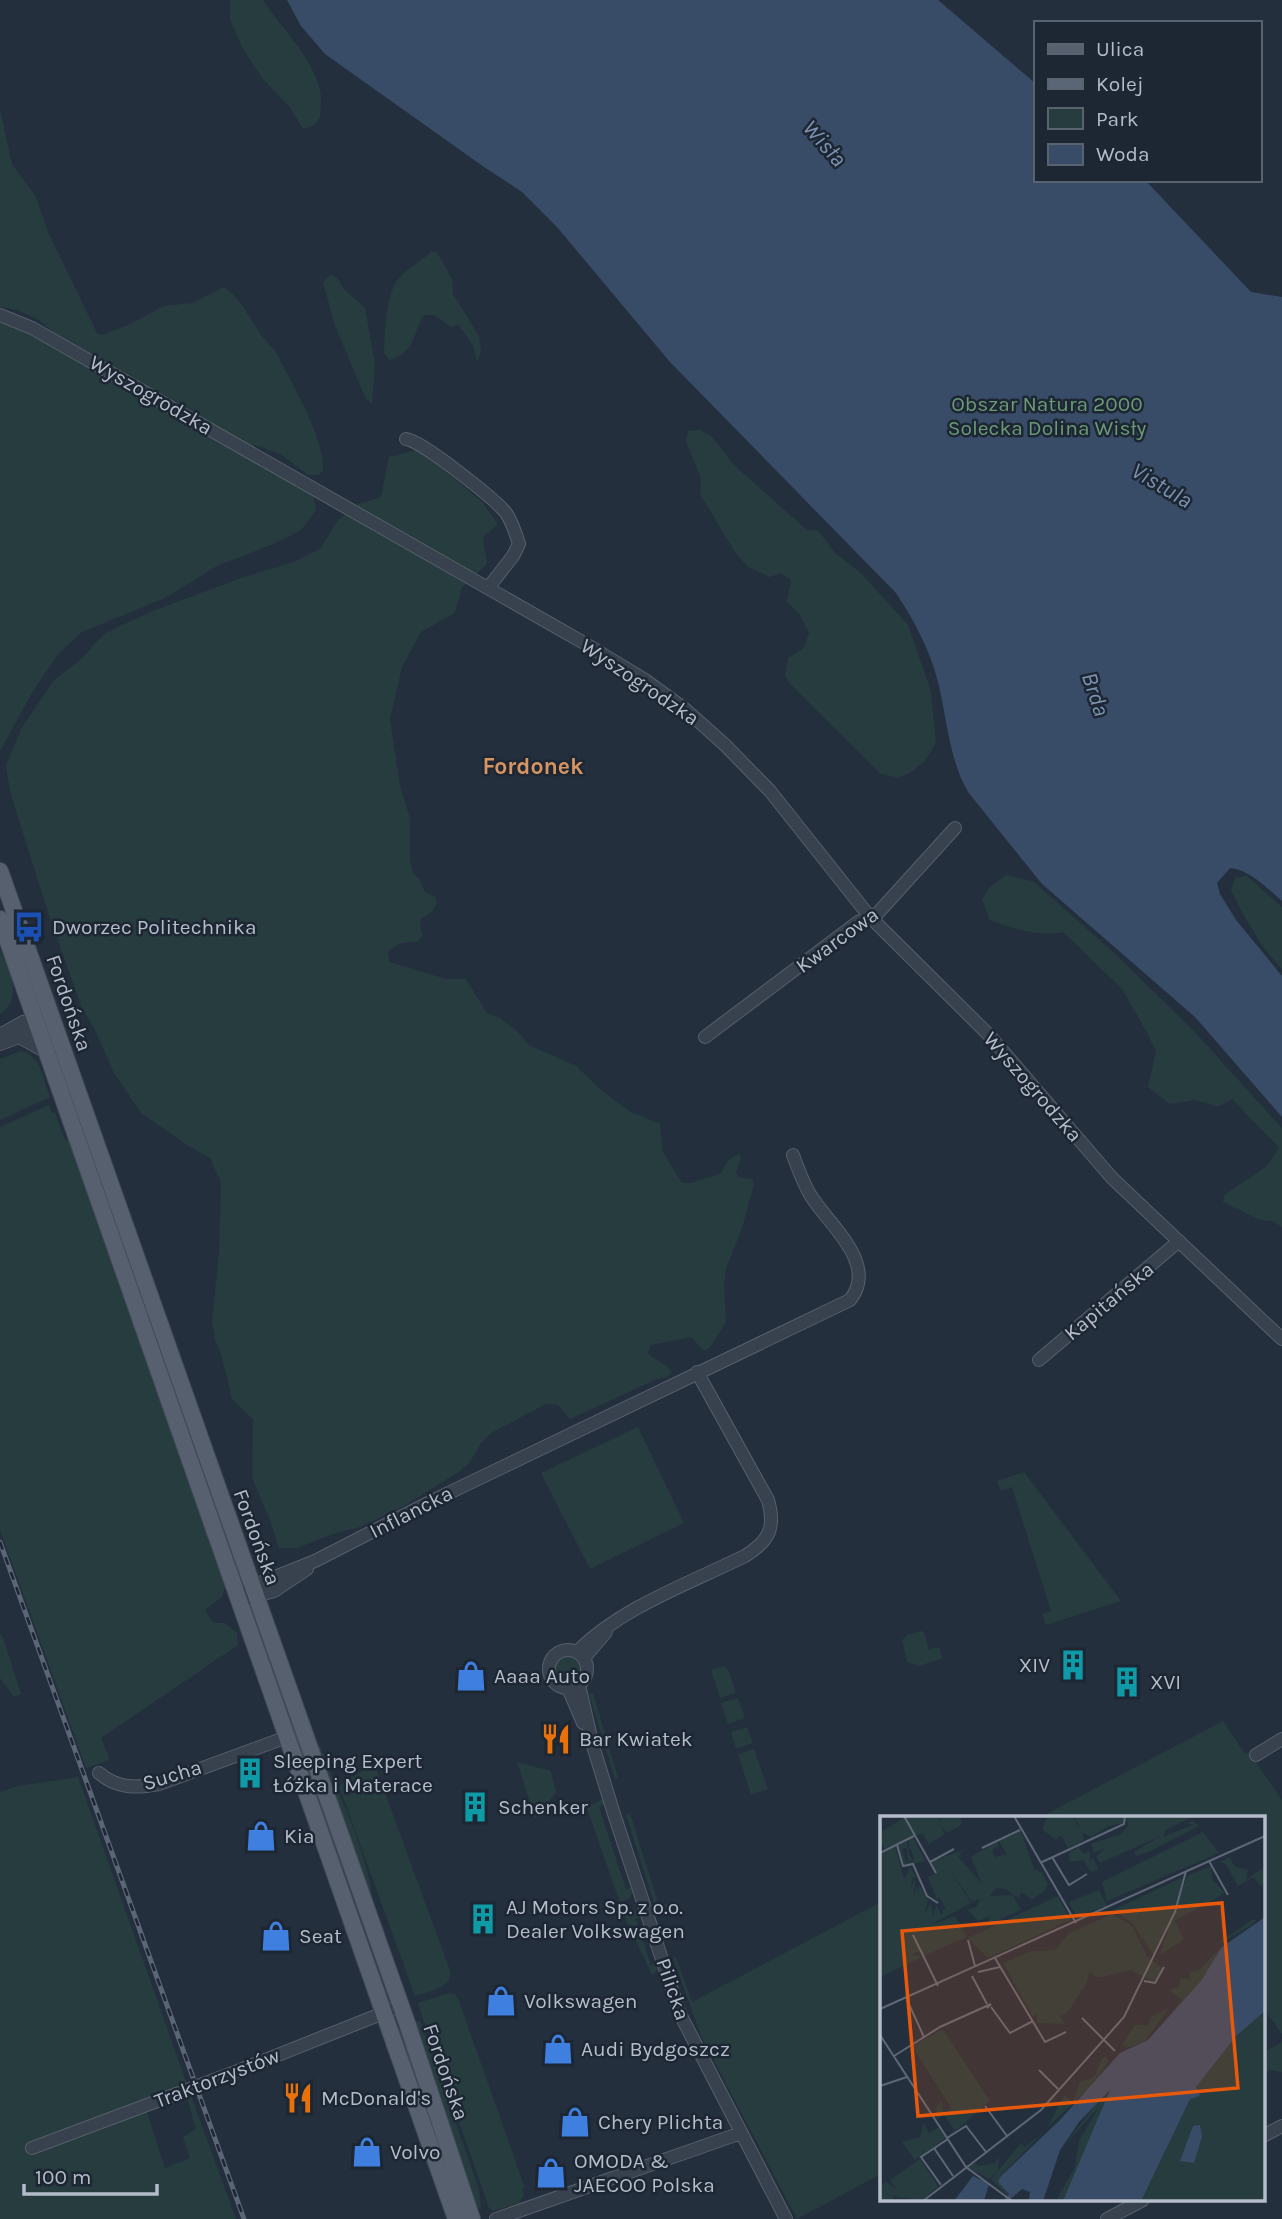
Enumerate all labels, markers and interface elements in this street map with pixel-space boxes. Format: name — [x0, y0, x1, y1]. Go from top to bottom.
legend — [1034, 21, 1261, 182]
text: Ulica — [1096, 37, 1144, 61]
text: Kolej — [1096, 72, 1143, 96]
text: Park — [1096, 107, 1139, 131]
water label: Wisła — [797, 114, 852, 172]
text: Woda — [1096, 142, 1150, 166]
street label: Wyszogrodzka — [85, 350, 217, 440]
park label: Obszar Natura 2000 Solecka Dolina Wisły — [948, 392, 1146, 440]
water label: Vistula — [1126, 457, 1197, 514]
street label: Wyszogrodzka — [576, 634, 704, 730]
water label: Brda — [1076, 669, 1115, 720]
district label: Fordonek — [482, 753, 584, 780]
street label: Kwarcowa — [791, 902, 883, 978]
bus stop icon: Dworzec Politechnika — [12, 910, 46, 944]
place label: Dworzec Politechnika — [52, 915, 256, 939]
street label: Fordońska — [41, 952, 97, 1054]
street label: Wyszogrodzka — [979, 1027, 1087, 1147]
street label: Kapitańska — [1059, 1257, 1159, 1345]
street label: Inflancka — [365, 1481, 457, 1543]
street label: Fordońska — [229, 1486, 285, 1588]
building icon: XIV — [1056, 1648, 1090, 1682]
place label: XIV — [1019, 1653, 1050, 1677]
shop icon: Aaaa Auto — [454, 1659, 488, 1693]
place label: Aaaa Auto — [494, 1664, 590, 1688]
building icon: XVI — [1110, 1665, 1144, 1699]
place label: XVI — [1150, 1670, 1181, 1694]
restaurant icon: Bar Kwiatek — [539, 1722, 573, 1756]
place label: Bar Kwiatek — [579, 1727, 693, 1751]
place label: Sleeping Expert Łóżka i Materace — [273, 1749, 433, 1797]
street label: Sucha — [140, 1755, 204, 1795]
building icon: Sleeping Expert Łóżka i Materace — [233, 1756, 267, 1790]
building icon: Schenker — [458, 1790, 492, 1824]
place label: Schenker — [498, 1795, 588, 1819]
inset map — [880, 1816, 1264, 2202]
shop icon: Kia — [244, 1819, 278, 1853]
place label: Kia — [284, 1824, 315, 1848]
place label: AJ Motors Sp. z o.o. Dealer Volkswagen — [506, 1895, 685, 1943]
building icon: AJ Motors Sp. z o.o. Dealer Volkswagen — [466, 1902, 500, 1936]
shop icon: Seat — [259, 1919, 293, 1953]
place label: Seat — [299, 1924, 342, 1948]
street label: Pilicka — [651, 1955, 695, 2023]
shop icon: Volkswagen — [484, 1984, 518, 2018]
place label: Volkswagen — [524, 1989, 637, 2013]
street label: Fordońska — [418, 2021, 474, 2123]
shop icon: Audi Bydgoszcz — [541, 2032, 575, 2066]
place label: Audi Bydgoszcz — [581, 2037, 730, 2061]
street label: Traktorzystów — [151, 2043, 283, 2113]
restaurant icon: McDonald's — [281, 2081, 315, 2115]
place label: McDonald's — [321, 2086, 431, 2110]
shop icon: Chery Plichta — [558, 2105, 592, 2139]
place label: Chery Plichta — [598, 2110, 723, 2134]
shop icon: Volvo — [350, 2135, 384, 2169]
place label: Volvo — [390, 2140, 441, 2164]
place label: OMODA & JAECOO Polska — [574, 2149, 715, 2197]
scale bar — [24, 2152, 158, 2196]
shop icon: OMODA & JAECOO Polska — [534, 2156, 568, 2190]
text: 100 m — [35, 2165, 92, 2189]

